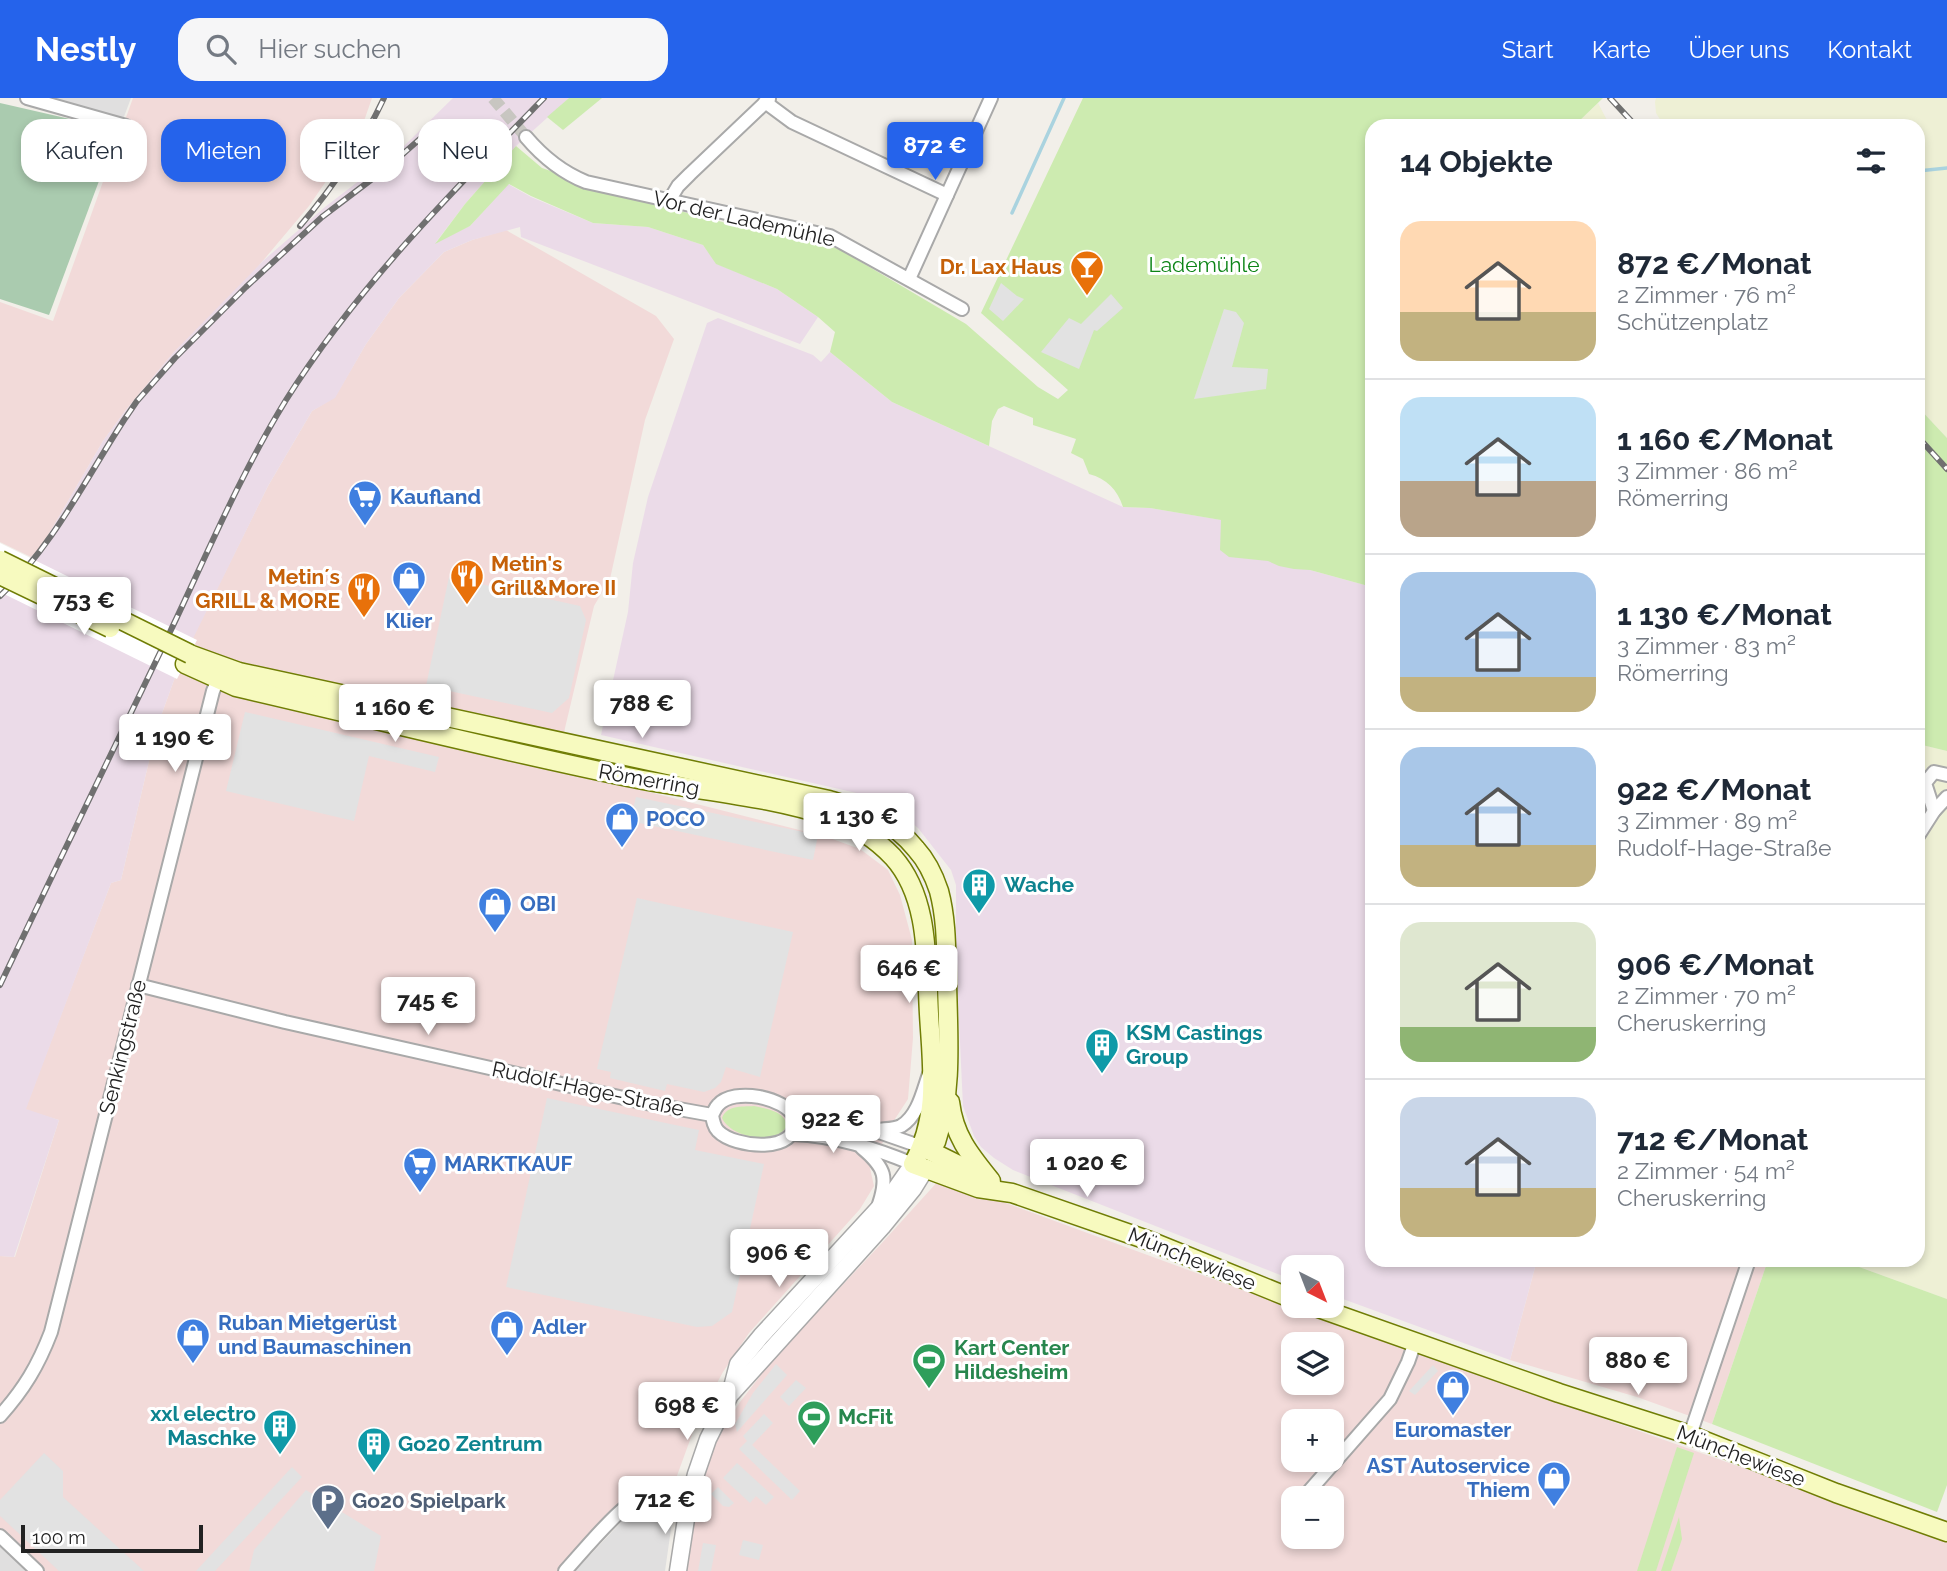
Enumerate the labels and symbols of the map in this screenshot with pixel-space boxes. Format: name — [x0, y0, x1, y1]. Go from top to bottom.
pin: 872 € — [886, 122, 984, 182]
street label: Vor der Lademühle — [651, 185, 838, 252]
bar icon: Dr. Lax Haus — [1068, 248, 1106, 297]
park label: Lademühle — [1148, 252, 1260, 277]
place label: Dr. Lax Haus — [940, 254, 1062, 279]
supermarket icon: Kaufland — [346, 478, 384, 527]
place label: Kaufland — [390, 484, 481, 509]
place label: Metin's Grill&More II — [491, 551, 616, 600]
restaurant icon: Metin's Grill&More II — [448, 557, 486, 606]
shop icon: Klier — [390, 559, 428, 608]
place label: Metin´s GRILL & MORE — [195, 564, 340, 613]
restaurant icon: Metin´s GRILL & MORE — [345, 570, 383, 619]
pin: 753 € — [35, 578, 133, 637]
place label: Klier — [386, 608, 432, 633]
pin: 788 € — [593, 680, 691, 740]
pin: 1 160 € — [330, 684, 460, 744]
pin: 1 190 € — [110, 714, 240, 774]
street label: Römerring — [597, 758, 701, 801]
pin: 1 130 € — [794, 794, 924, 853]
shop icon: POCO — [603, 800, 641, 849]
place label: POCO — [646, 806, 705, 831]
building icon: Wache — [960, 866, 998, 915]
place label: Wache — [1004, 872, 1074, 897]
shop icon: OBI — [476, 885, 514, 934]
place label: OBI — [520, 891, 556, 916]
pin: 646 € — [860, 946, 958, 1005]
street label: Senkingstraße — [94, 977, 151, 1117]
pin: 745 € — [379, 978, 477, 1037]
place label: KSM Castings Group — [1126, 1020, 1263, 1069]
building icon: KSM Castings Group — [1083, 1026, 1121, 1075]
street label: Rudolf-Hage-Straße — [490, 1056, 686, 1121]
pin: 922 € — [784, 1096, 882, 1155]
pin: 1 020 € — [1022, 1140, 1152, 1199]
supermarket icon: MARKTKAUF — [401, 1145, 439, 1194]
place label: MARKTKAUF — [444, 1151, 573, 1176]
street label: Münchewiese — [1125, 1222, 1260, 1295]
pin: 906 € — [730, 1230, 828, 1289]
north arrow — [1281, 1255, 1344, 1318]
shop icon: Adler — [488, 1308, 526, 1357]
place label: Ruban Mietgerüst und Baumaschinen — [218, 1310, 411, 1359]
place label: Adler — [532, 1314, 587, 1339]
shop icon: Ruban Mietgerüst und Baumaschinen — [174, 1316, 212, 1365]
place label: Kart Center Hildesheim — [954, 1335, 1069, 1384]
pin: 880 € — [1589, 1338, 1687, 1397]
sports icon: Kart Center Hildesheim — [910, 1341, 948, 1390]
shop icon: Euromaster — [1434, 1368, 1472, 1417]
pin: 698 € — [638, 1382, 736, 1442]
sports icon: McFit — [795, 1398, 833, 1447]
place label: xxl electro Maschke — [150, 1401, 256, 1450]
place label: McFit — [838, 1404, 893, 1429]
building icon: xxl electro Maschke — [261, 1407, 299, 1456]
place label: Euromaster — [1395, 1417, 1511, 1442]
street label: Münchewiese — [1674, 1420, 1809, 1491]
building icon: Go20 Zentrum — [355, 1425, 393, 1474]
place label: Go20 Zentrum — [398, 1431, 543, 1456]
place label: AST Autoservice Thiem — [1367, 1453, 1530, 1502]
shop icon: AST Autoservice Thiem — [1535, 1459, 1573, 1508]
pin: 712 € — [616, 1476, 714, 1536]
parking icon: Go20 Spielpark — [309, 1482, 347, 1531]
place label: Go20 Spielpark — [352, 1488, 506, 1513]
scale bar — [21, 1522, 203, 1554]

